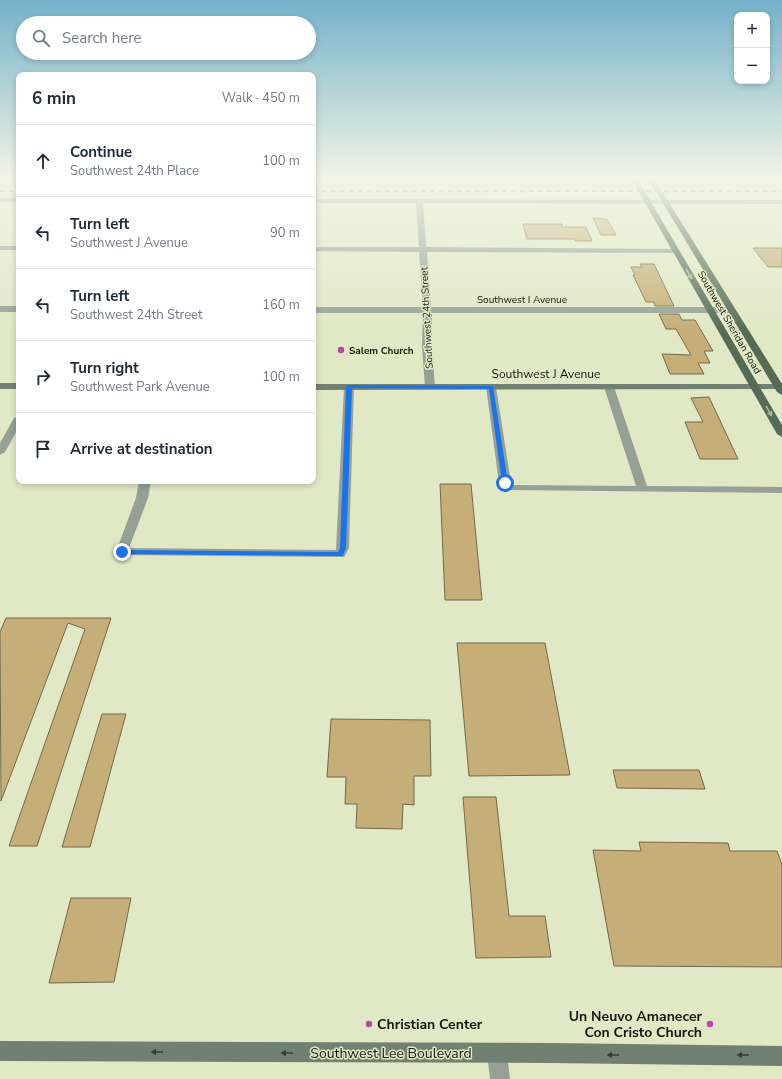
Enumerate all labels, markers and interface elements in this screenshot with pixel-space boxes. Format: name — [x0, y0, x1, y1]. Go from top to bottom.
map controls — [734, 12, 770, 84]
button: + — [734, 12, 770, 48]
search box — [16, 16, 316, 60]
icon: search — [30, 27, 52, 49]
text: Search here — [62, 28, 142, 48]
button: − — [734, 48, 770, 84]
text: 6 min — [32, 87, 76, 110]
text: Walk · 450 m — [222, 89, 300, 107]
text: Continue — [70, 142, 132, 162]
icon: ahead — [32, 150, 54, 172]
text: 100 m — [262, 152, 300, 170]
text: Southwest 24th Place — [70, 162, 199, 180]
text: Turn left — [70, 214, 129, 234]
icon: left — [32, 222, 54, 244]
text: 90 m — [270, 224, 300, 242]
text: Southwest J Avenue — [70, 234, 188, 252]
street label: Southwest 24th Street — [417, 266, 437, 369]
one-way arrow — [686, 268, 693, 280]
street label: Southwest Sheridan Road — [694, 268, 764, 377]
text: Turn left — [70, 286, 129, 306]
street label: Southwest I Avenue — [477, 293, 567, 307]
icon: left — [32, 294, 54, 316]
text: 160 m — [262, 296, 300, 314]
text: Southwest 24th Street — [70, 306, 203, 324]
place label: Salem Church — [349, 344, 414, 358]
marker: Salem Church — [336, 345, 346, 355]
text: Turn right — [70, 358, 139, 378]
icon: right — [32, 366, 54, 388]
street label: Southwest J Avenue — [492, 366, 600, 382]
text: 100 m — [262, 368, 300, 386]
text: Southwest Park Avenue — [70, 378, 210, 396]
one-way arrow — [765, 405, 772, 417]
icon: arrive — [32, 438, 54, 460]
text: Arrive at destination — [70, 439, 213, 459]
route start — [496, 474, 514, 492]
route end — [113, 543, 131, 561]
place label: Un Neuvo Amanecer Con Cristo Church — [569, 1007, 703, 1042]
place label: Christian Center — [377, 1015, 483, 1034]
marker: Christian Center — [364, 1019, 374, 1029]
marker: Un Neuvo Amanecer Con Cristo Church — [705, 1019, 715, 1029]
street label: Southwest Lee Boulevard — [310, 1044, 472, 1063]
one-way arrow — [150, 1049, 163, 1055]
one-way arrow — [280, 1050, 293, 1056]
one-way arrow — [607, 1051, 619, 1058]
one-way arrow — [737, 1052, 749, 1059]

